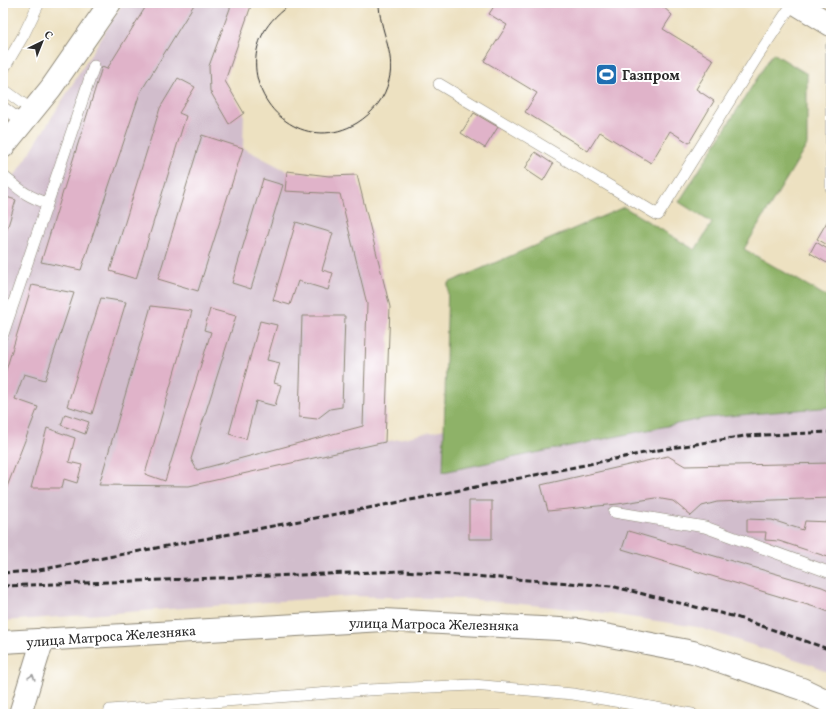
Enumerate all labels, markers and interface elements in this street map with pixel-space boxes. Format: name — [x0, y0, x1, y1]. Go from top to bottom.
north arrow — [22, 22, 62, 62]
text: С — [40, 28, 56, 44]
sports icon: Газпром — [593, 62, 619, 88]
place label: Газпром — [622, 67, 680, 86]
street label: улица Матроса Железняка — [349, 615, 519, 636]
street label: улица Матроса Железняка — [26, 622, 197, 653]
one-way arrow — [27, 673, 36, 680]

